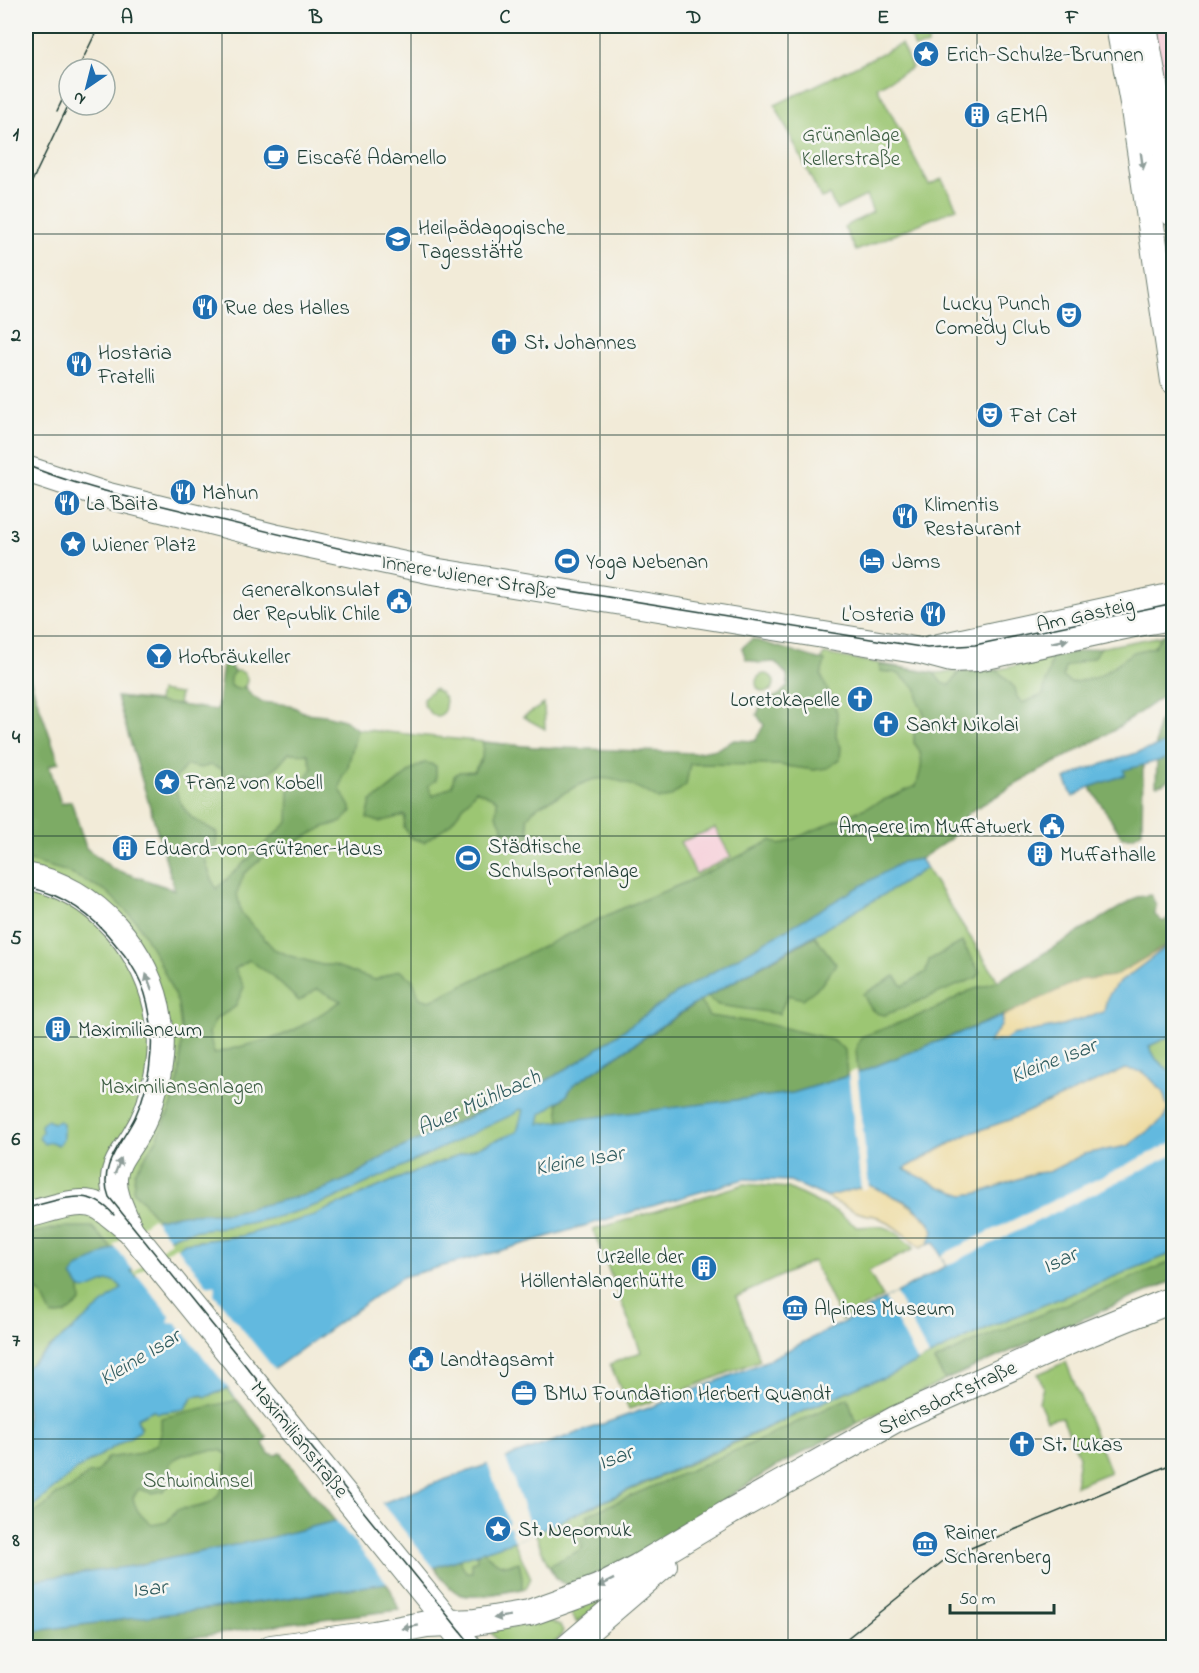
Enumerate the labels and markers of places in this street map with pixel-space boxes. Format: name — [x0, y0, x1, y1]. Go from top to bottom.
place icon: Erich-Schulze-Brunnen — [911, 39, 941, 69]
place label: Erich-Schulze-Brunnen — [946, 41, 1144, 71]
building icon: GEMA — [962, 100, 992, 130]
place label: GEMA — [996, 102, 1048, 132]
cafe icon: Eiscafé Adamello — [261, 142, 291, 172]
place label: Eiscafé Adamello — [296, 144, 447, 174]
place label: Heilpädagogische Tagesstätte — [418, 214, 566, 270]
school or university icon: Heilpädagogische Tagesstätte — [383, 224, 413, 254]
place label: Lucky Punch Comedy Club — [935, 290, 1050, 346]
restaurant icon: Rue des Halles — [190, 292, 220, 322]
place label: Rue des Halles — [224, 294, 350, 324]
theatre icon: Lucky Punch Comedy Club — [1054, 300, 1084, 330]
church icon: St. Johannes — [489, 327, 519, 357]
place label: St. Johannes — [524, 329, 637, 359]
place label: Hostaria Fratelli — [97, 339, 172, 393]
restaurant icon: Hostaria Fratelli — [64, 349, 94, 379]
theatre icon: Fat Cat — [975, 400, 1005, 430]
place label: Fat Cat — [1009, 402, 1077, 432]
restaurant icon: Mahun — [168, 477, 198, 507]
place label: Mahun — [202, 479, 258, 509]
restaurant icon: La Baita — [52, 488, 82, 518]
place label: La Baita — [86, 490, 158, 520]
place label: Klimentis Restaurant — [924, 491, 1021, 545]
restaurant icon: Klimentis Restaurant — [890, 501, 920, 531]
place icon: Wiener Platz — [58, 529, 88, 559]
place label: Wiener Platz — [92, 531, 196, 561]
sports icon: Yoga Nebenan — [552, 546, 582, 576]
hotel icon: Jams — [857, 546, 887, 576]
place label: Yoga Nebenan — [586, 548, 708, 580]
place label: Jams — [892, 548, 941, 578]
place label: Generalkonsulat der Republik Chile — [232, 576, 381, 630]
public building icon: Generalkonsulat der Republik Chile — [384, 586, 414, 616]
restaurant icon: L'Osteria — [918, 599, 948, 629]
place label: L'Osteria — [841, 601, 914, 631]
bar icon: Hofbräukeller — [144, 641, 174, 671]
place label: Hofbräukeller — [178, 643, 291, 673]
church icon: Loretokapelle — [845, 684, 875, 714]
place label: Loretokapelle — [730, 686, 841, 716]
church icon: Sankt Nikolai — [871, 709, 901, 739]
place label: Sankt Nikolai — [906, 711, 1019, 741]
place icon: Franz von Kobell — [152, 767, 182, 797]
place label: Franz von Kobell — [185, 769, 323, 799]
public building icon: Ampere im Muffatwerk — [1037, 811, 1067, 841]
place label: Ampere im Muffatwerk — [838, 813, 1033, 843]
building icon: Eduard-von-Grützner-Haus — [110, 833, 140, 863]
place label: Städtische Schulsportanlage — [488, 833, 639, 889]
place label: Eduard-von-Grützner-Haus — [144, 835, 383, 865]
building icon: Muffathalle — [1025, 839, 1055, 869]
place label: Muffathalle — [1060, 841, 1157, 871]
sports icon: Städtische Schulsportanlage — [453, 843, 483, 873]
building icon: Maximilianeum — [43, 1014, 73, 1044]
place label: Maximilianeum — [78, 1016, 202, 1046]
place label: Urzelle der Höllentalangerhütte — [520, 1243, 685, 1299]
building icon: Urzelle der Höllentalangerhütte — [689, 1253, 719, 1283]
museum icon: Alpines Museum — [780, 1293, 810, 1323]
place label: Alpines Museum — [814, 1295, 954, 1325]
public building icon: Landtagsamt — [406, 1344, 436, 1374]
place label: Landtagsamt — [440, 1346, 555, 1378]
office icon: BMW Foundation Herbert Quandt — [509, 1378, 539, 1408]
place label: BMW Foundation Herbert Quandt — [543, 1380, 831, 1410]
church icon: St. Lukas — [1007, 1429, 1037, 1459]
place label: St. Lukas — [1042, 1431, 1123, 1461]
place icon: St. Nepomuk — [483, 1514, 513, 1544]
place label: St. Nepomuk — [518, 1516, 632, 1546]
place label: Rainer Scharenberg — [944, 1519, 1051, 1575]
museum icon: Rainer Scharenberg — [910, 1529, 940, 1559]

